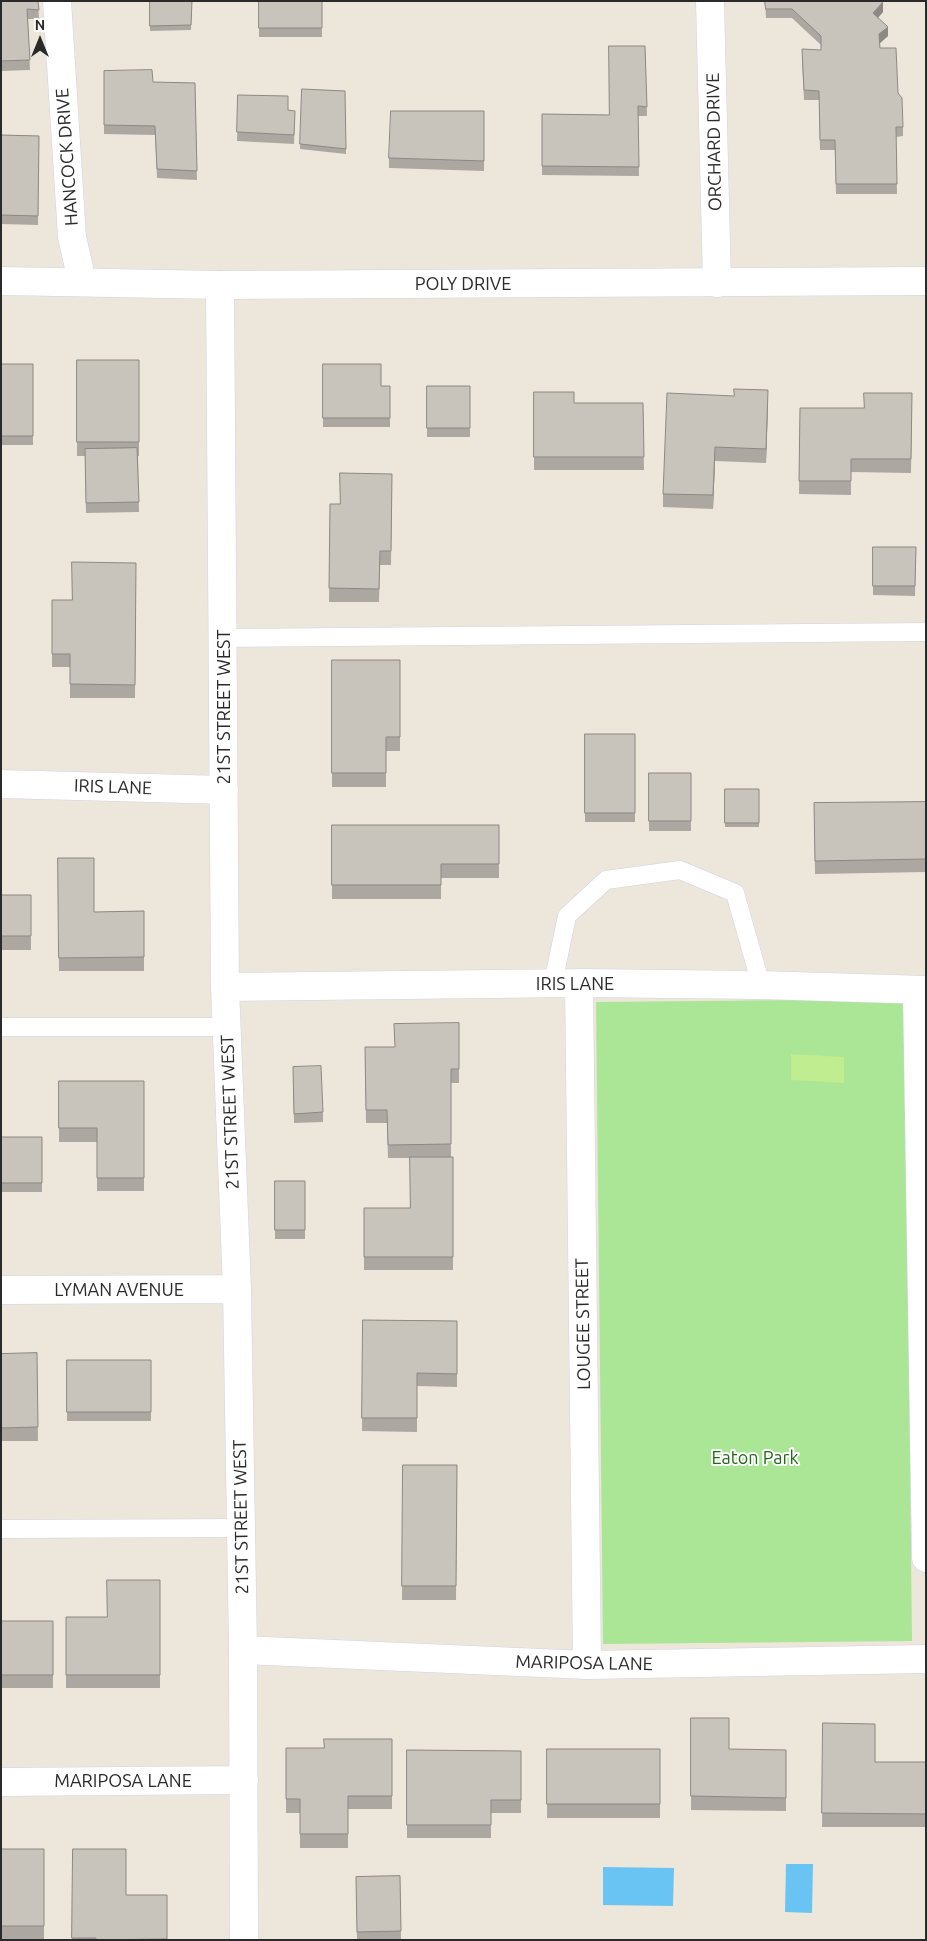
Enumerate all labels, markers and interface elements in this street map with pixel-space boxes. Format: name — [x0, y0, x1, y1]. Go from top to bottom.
north arrow — [15, 15, 65, 65]
text: N — [35, 17, 45, 33]
street label: ORCHARD DRIVE — [702, 73, 726, 211]
street label: HANCOCK DRIVE — [51, 87, 83, 227]
street label: POLY DRIVE — [415, 273, 511, 295]
street label: 21ST STREET WEST — [213, 630, 235, 784]
street label: IRIS LANE — [73, 775, 153, 799]
street label: IRIS LANE — [536, 973, 614, 995]
street label: 21ST STREET WEST — [217, 1034, 243, 1190]
street label: LOUGEE STREET — [571, 1258, 595, 1390]
street label: LYMAN AVENUE — [54, 1279, 184, 1301]
street label: 21ST STREET WEST — [229, 1439, 253, 1595]
park label: Eaton Park — [711, 1447, 799, 1469]
street label: MARIPOSA LANE — [515, 1651, 653, 1675]
street label: MARIPOSA LANE — [54, 1770, 192, 1792]

